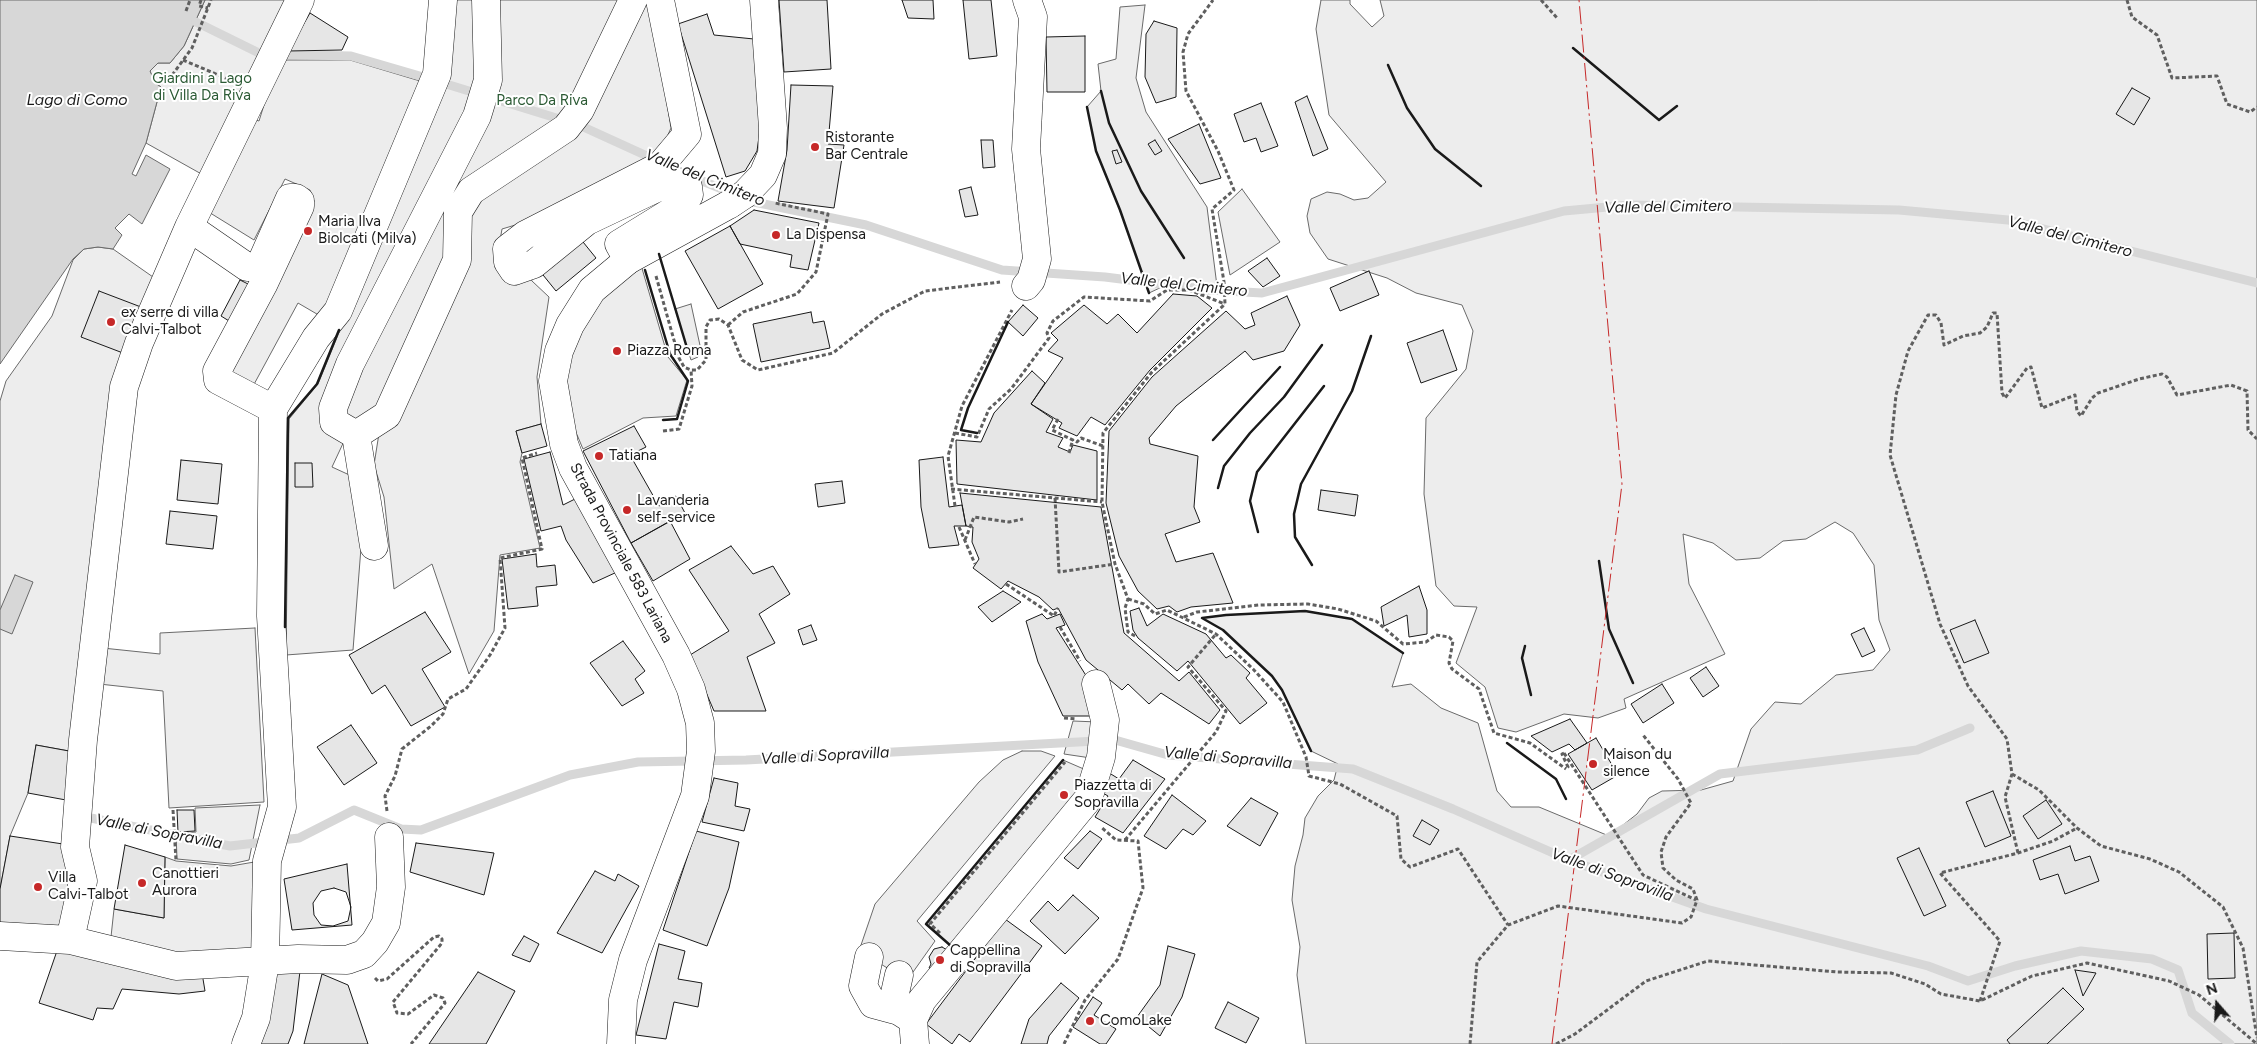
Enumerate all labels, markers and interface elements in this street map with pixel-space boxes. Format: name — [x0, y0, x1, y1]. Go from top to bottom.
park label: Giardini a Lago di Villa Da Riva — [152, 70, 252, 105]
water label: Lago di Como — [26, 90, 128, 110]
park label: Parco Da Riva — [496, 92, 588, 110]
place label: Ristorante Bar Centrale — [825, 129, 908, 164]
marker: Ristorante Bar Centrale — [809, 141, 821, 153]
water label: Valle del Cimitero — [642, 145, 768, 211]
water label: Valle del Cimitero — [1604, 196, 1732, 218]
water label: Valle del Cimitero — [2006, 212, 2134, 262]
place label: Maria Ilva Biolcati (Milva) — [318, 213, 417, 248]
marker: Maria Ilva Biolcati (Milva) — [302, 225, 314, 237]
place label: La Dispensa — [786, 226, 866, 244]
marker: La Dispensa — [770, 229, 782, 241]
water label: Valle del Cimitero — [1120, 269, 1248, 301]
place label: ex serre di villa Calvi-Talbot — [121, 304, 219, 339]
marker: ex serre di villa Calvi-Talbot — [105, 316, 117, 328]
place label: Piazza Roma — [627, 342, 711, 360]
marker: Piazza Roma — [611, 345, 623, 357]
place label: Tatiana — [609, 447, 657, 465]
marker: Tatiana — [593, 450, 605, 462]
street label: Strada Provinciale 583 Lariana — [566, 460, 676, 646]
place label: Lavanderia self-service — [637, 492, 715, 527]
marker: Lavanderia self-service — [621, 504, 633, 516]
water label: Valle di Sopravilla — [760, 743, 890, 769]
water label: Valle di Sopravilla — [1163, 743, 1293, 773]
place label: Maison du silence — [1603, 746, 1672, 781]
marker: Maison du silence — [1587, 758, 1599, 770]
place label: Piazzetta di Sopravilla — [1074, 777, 1152, 812]
marker: Piazzetta di Sopravilla — [1058, 789, 1070, 801]
water label: Valle di Sopravilla — [94, 810, 224, 854]
water label: Valle di Sopravilla — [1548, 844, 1676, 906]
place label: Canottieri Aurora — [152, 865, 219, 900]
place label: Villa Calvi-Talbot — [48, 869, 129, 904]
marker: Canottieri Aurora — [136, 877, 148, 889]
marker: Villa Calvi-Talbot — [32, 881, 44, 893]
place label: Cappellina di Sopravilla — [950, 942, 1031, 977]
marker: Cappellina di Sopravilla — [934, 954, 946, 966]
north arrow — [2192, 979, 2242, 1029]
text: N — [2204, 980, 2220, 999]
place label: ComoLake — [1100, 1012, 1172, 1030]
marker: ComoLake — [1084, 1015, 1096, 1027]

